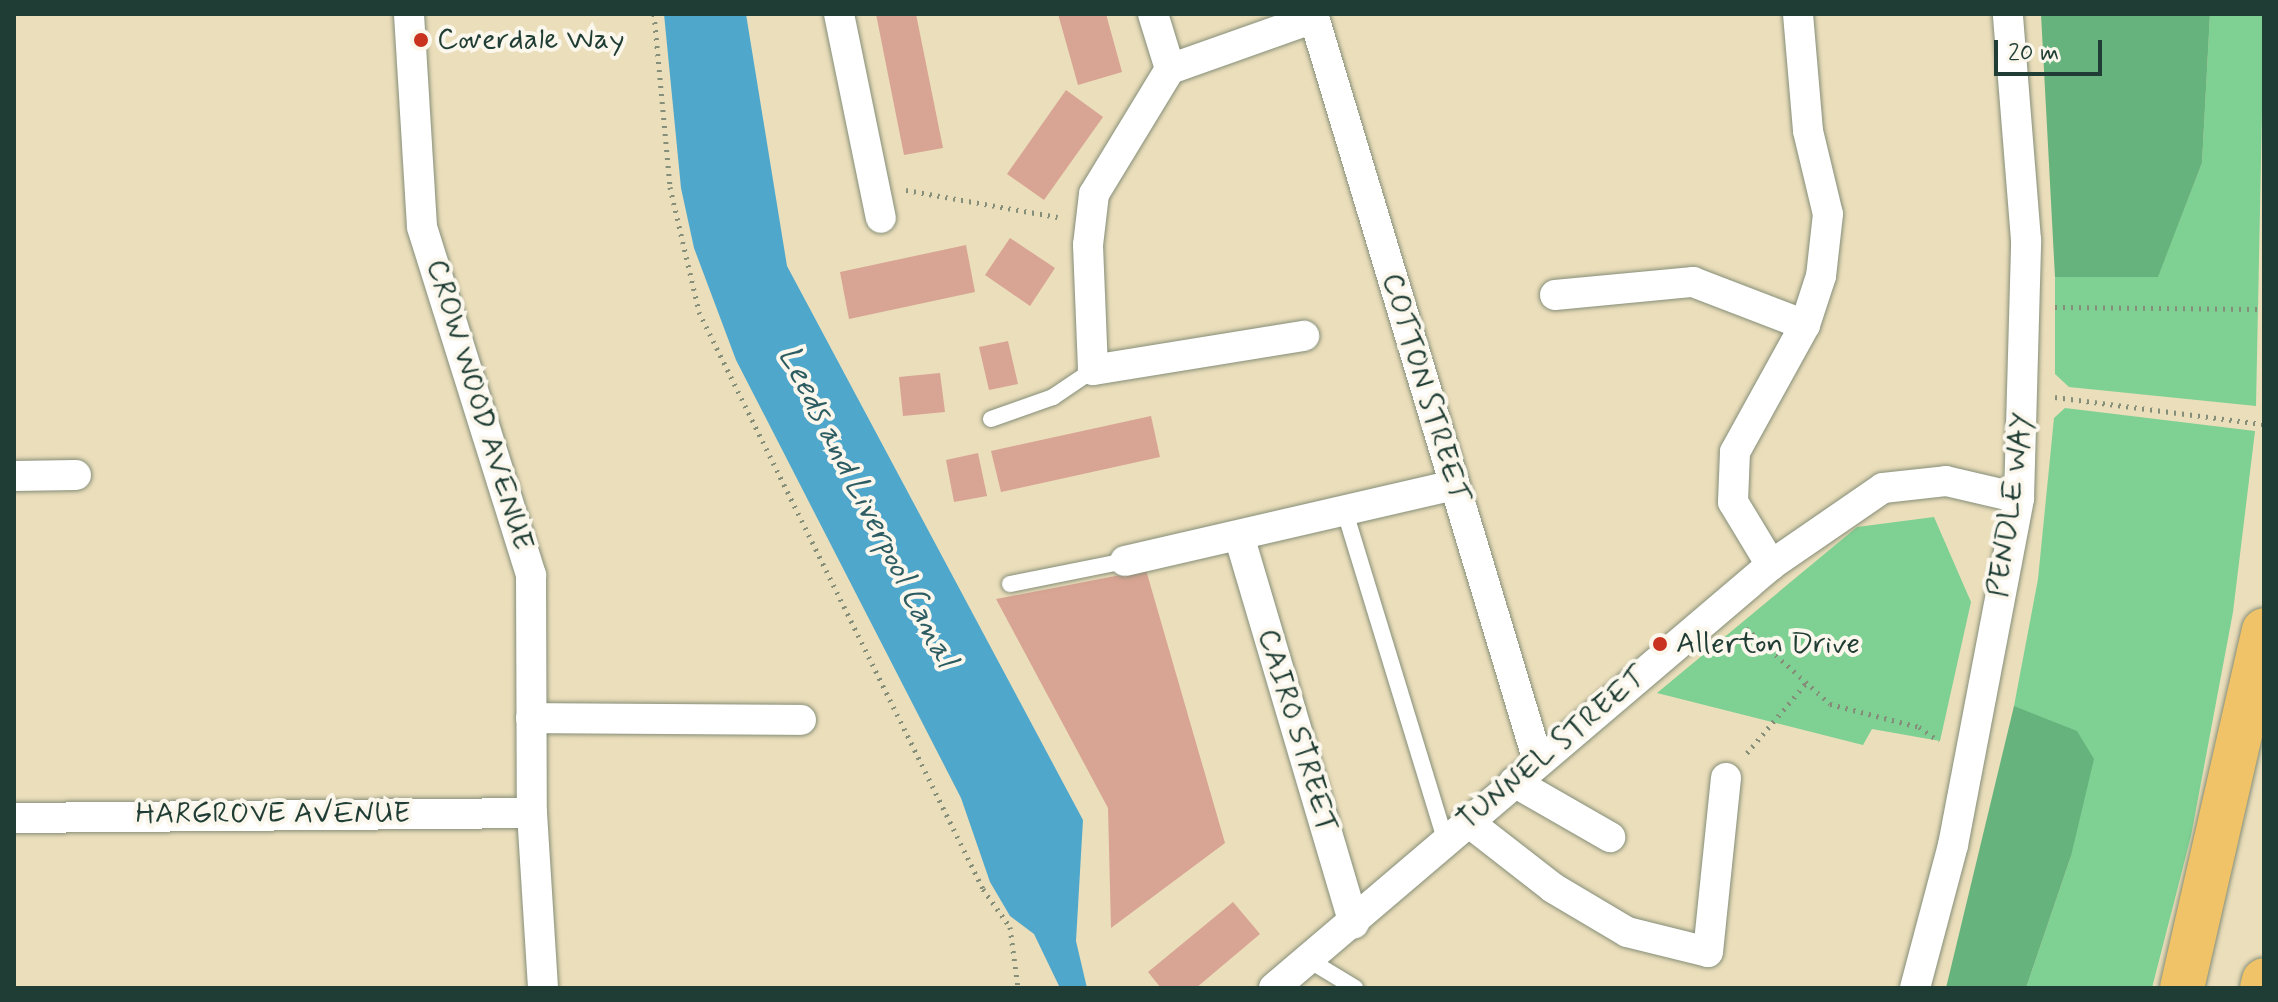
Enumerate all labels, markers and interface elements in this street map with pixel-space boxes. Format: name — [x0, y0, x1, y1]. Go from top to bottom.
place label: Coverdale Way — [437, 22, 624, 58]
scale bar — [1998, 24, 2106, 74]
marker: Coverdale Way — [412, 31, 430, 49]
text: 20 m — [2008, 38, 2059, 69]
street label: CROW WOOD AVENUE — [417, 255, 541, 555]
street label: COTTON STREET — [1373, 268, 1477, 508]
water label: Leeds and Liverpool Canal — [771, 343, 963, 671]
street label: PENDLE WAY — [1980, 409, 2042, 601]
street label: CAIRO STREET — [1248, 623, 1346, 839]
place label: Allerton Drive — [1676, 626, 1857, 662]
marker: Allerton Drive — [1651, 635, 1669, 653]
street label: TUNNEL STREET — [1449, 659, 1655, 839]
street label: HARGROVE AVENUE — [135, 796, 411, 832]

